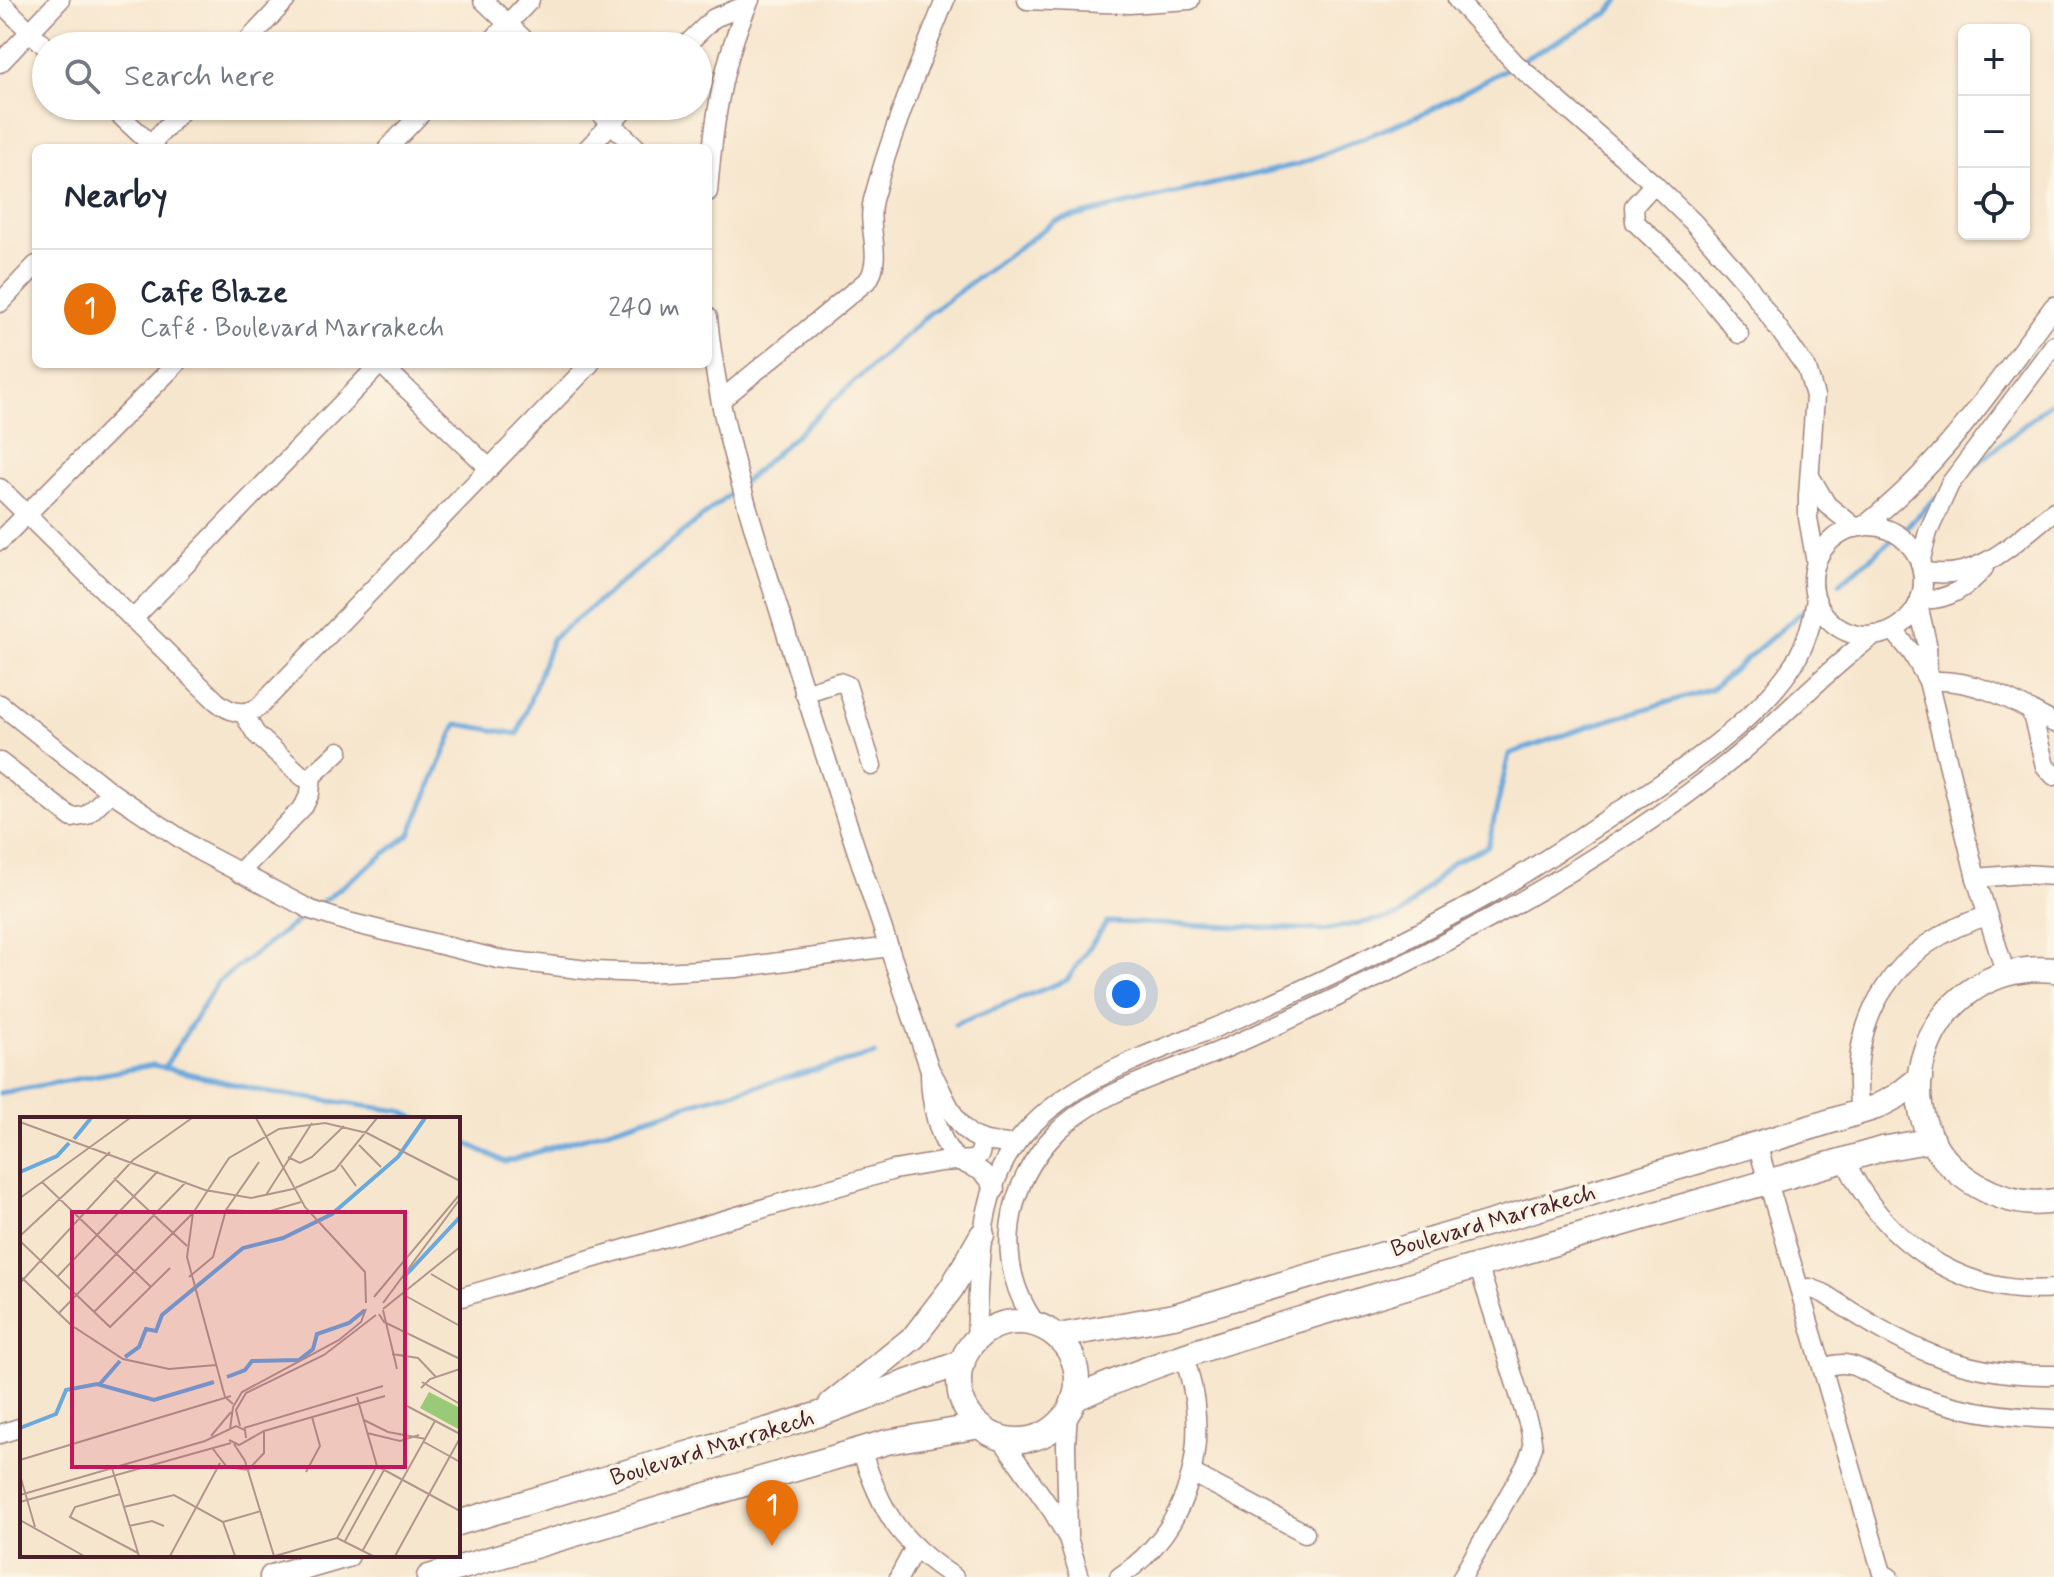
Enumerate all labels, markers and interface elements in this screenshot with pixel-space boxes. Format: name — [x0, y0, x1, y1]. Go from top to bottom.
map controls — [1958, 24, 2030, 240]
button: + — [1958, 24, 2030, 96]
search box — [32, 32, 712, 120]
icon: search — [60, 54, 104, 98]
text: Search here — [124, 57, 275, 96]
button: − — [1958, 96, 2030, 168]
button: locate — [1958, 168, 2030, 240]
text: Nearby — [64, 174, 168, 219]
text: Cafe Blaze — [140, 273, 288, 312]
text: 1 — [84, 292, 96, 326]
text: 240 m — [608, 292, 680, 326]
text: Café · Boulevard Marrakech — [140, 312, 444, 346]
your location — [1106, 974, 1146, 1014]
inset map — [20, 1117, 460, 1557]
street label: Boulevard Marrakech — [1387, 1177, 1599, 1266]
street label: Boulevard Marrakech — [607, 1403, 818, 1494]
pin: 1 — [746, 1480, 798, 1546]

